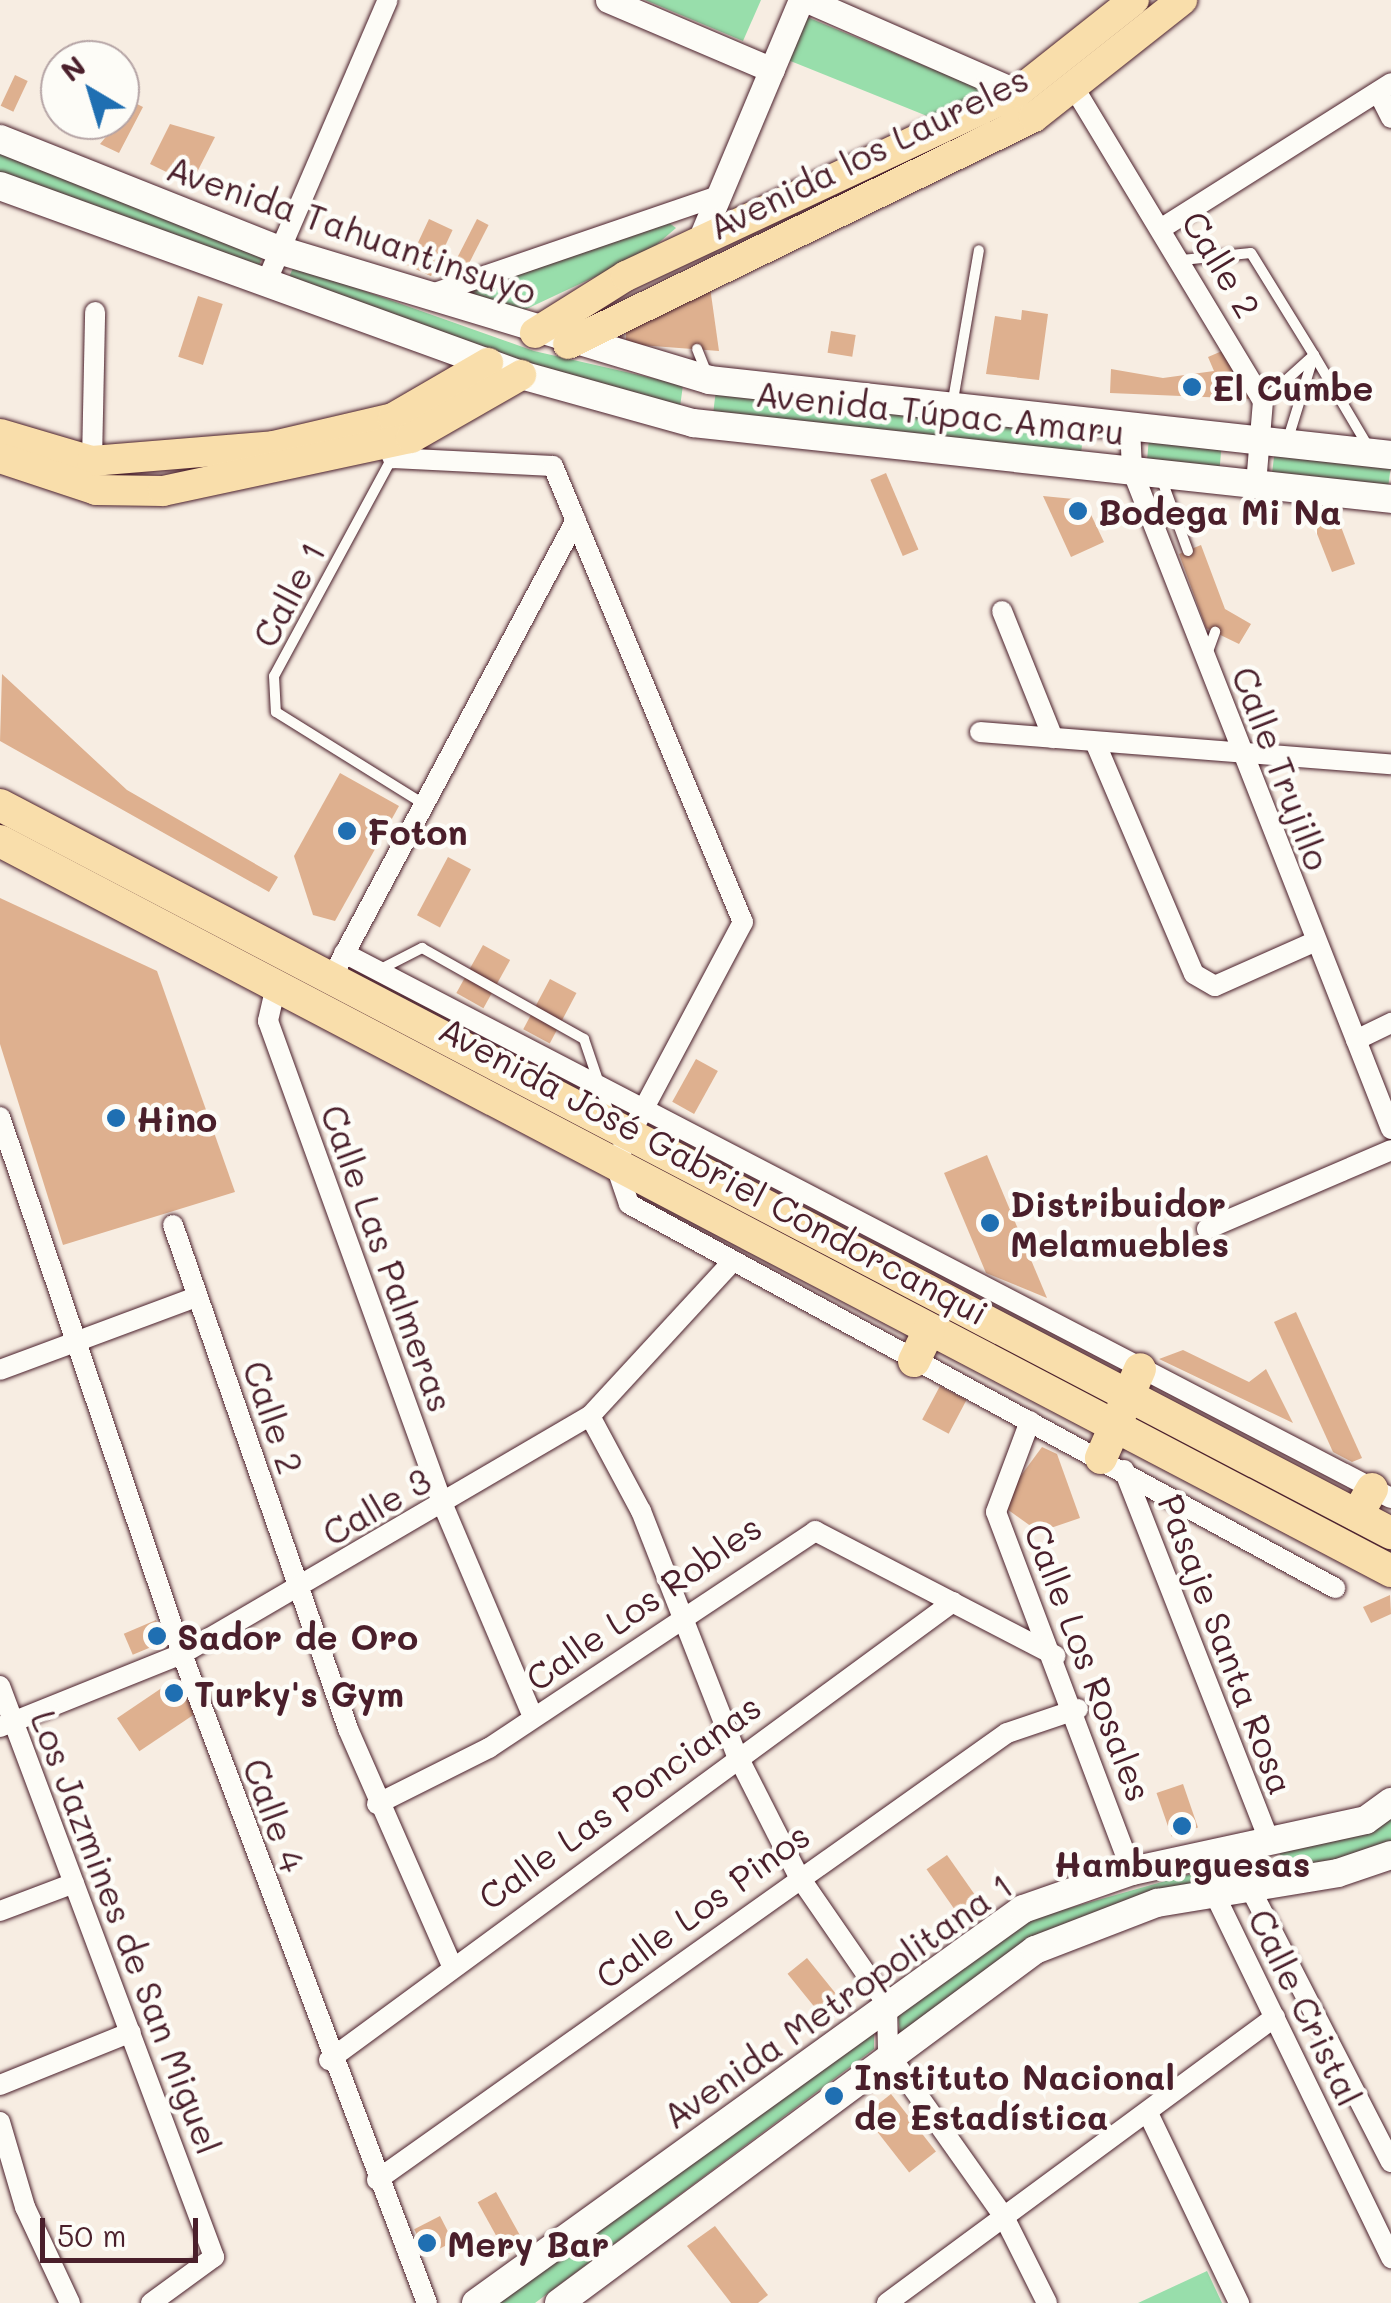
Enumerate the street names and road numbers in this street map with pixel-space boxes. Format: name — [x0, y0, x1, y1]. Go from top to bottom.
street label: Avenida los Laureles — [702, 56, 1034, 248]
street label: Avenida Tahuantinsuyo — [162, 146, 542, 312]
street label: Calle 2 — [1174, 203, 1270, 325]
street label: Avenida Túpac Amaru — [753, 372, 1127, 452]
street label: Calle 1 — [243, 534, 333, 654]
street label: Calle Trujillo — [1224, 660, 1340, 876]
street label: Avenida José Gabriel Condorcanqui — [432, 1007, 996, 1333]
street label: Calle Las Palmeras — [313, 1099, 463, 1417]
street label: Calle 2 — [235, 1355, 313, 1479]
street label: Calle 3 — [315, 1458, 437, 1554]
street label: Pasaje Santa Rosa — [1150, 1488, 1304, 1800]
street label: Calle Los Robles — [517, 1505, 769, 1699]
street label: Calle Los Rosales — [1017, 1517, 1161, 1807]
street label: Calle Las Poncianas — [470, 1685, 768, 1917]
street label: Los Jazmines de San Miguel — [23, 1704, 231, 2160]
street label: Calle 4 — [235, 1752, 315, 1878]
street label: Calle Los Pinos — [587, 1813, 817, 1997]
street label: Avenida Metropolitana 1 — [654, 1863, 1020, 2137]
street label: Calle Cristal — [1240, 1902, 1372, 2112]

